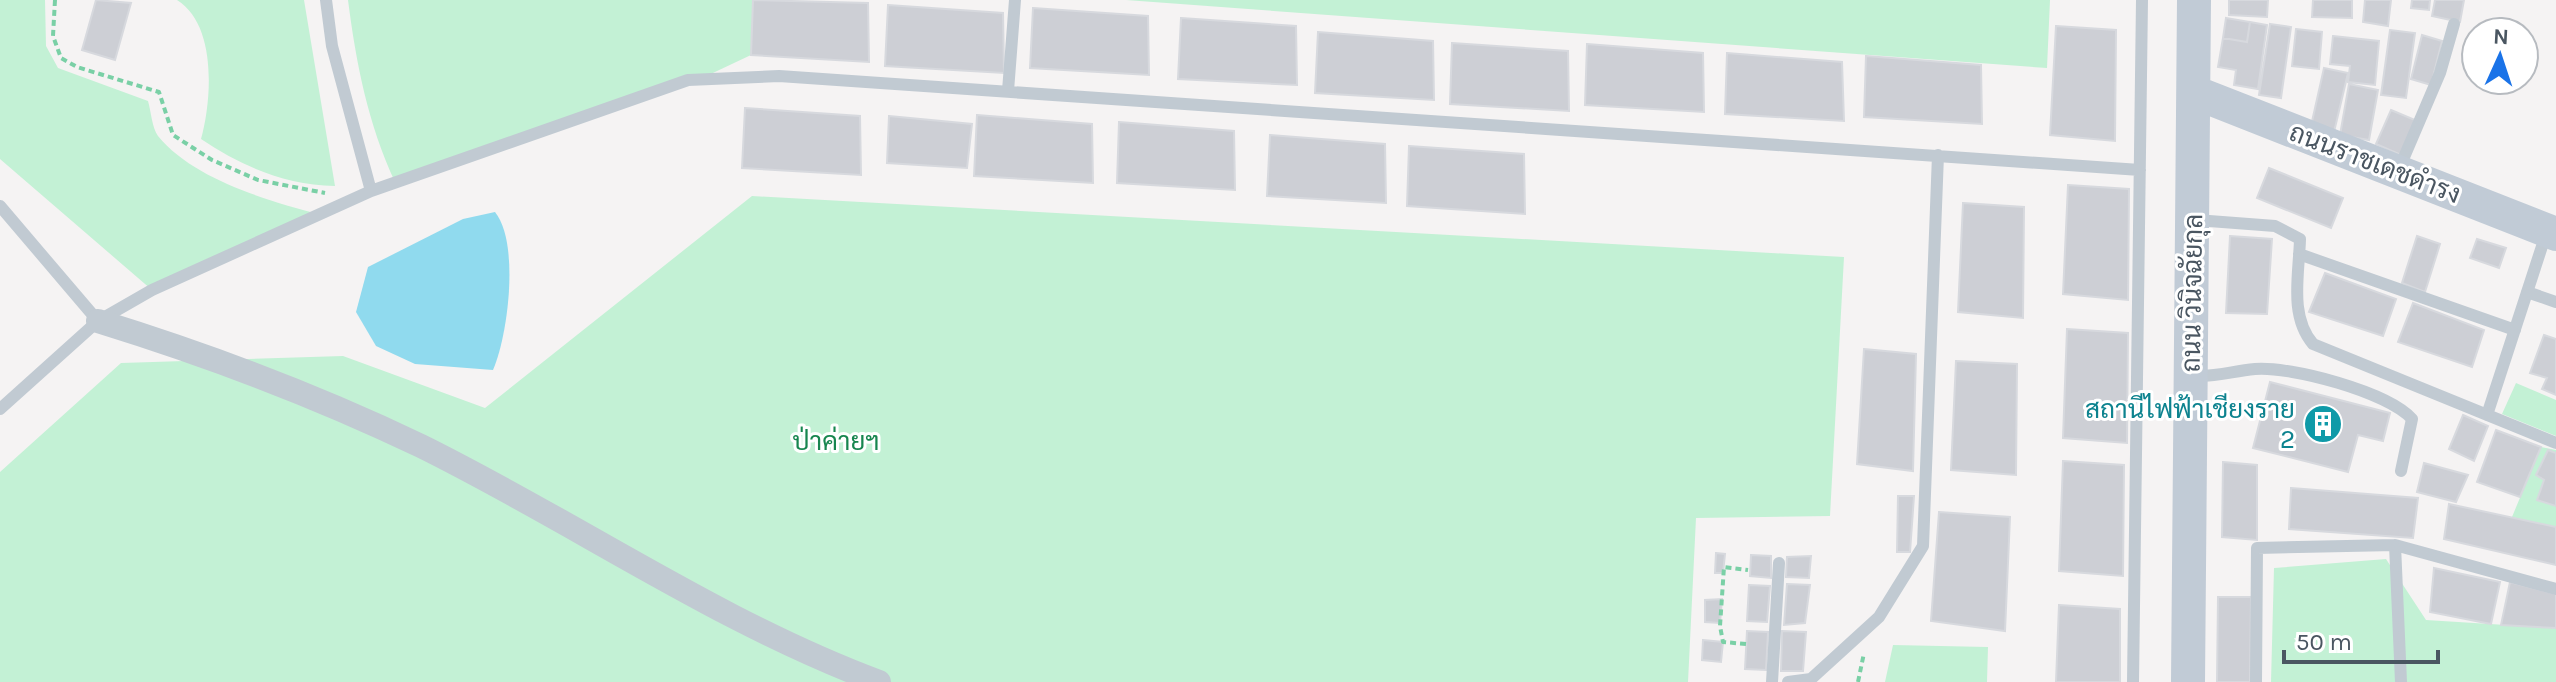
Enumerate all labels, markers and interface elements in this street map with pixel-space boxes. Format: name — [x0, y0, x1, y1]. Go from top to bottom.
north arrow — [2460, 16, 2540, 96]
text: N — [2492, 24, 2510, 50]
street label: ถนนราชเดชดำรง — [2285, 117, 2465, 210]
street label: ถนน วินิจฉัยกุล — [2175, 213, 2211, 373]
place label: สถานีไฟฟ้าเชียงราย 2 — [2085, 393, 2295, 455]
building icon: สถานีไฟฟ้าเชียงราย 2 — [2302, 403, 2344, 445]
park label: ป่าค่ายฯ — [793, 426, 880, 457]
scale bar — [2284, 614, 2438, 664]
text: 50 m — [2296, 628, 2352, 656]

